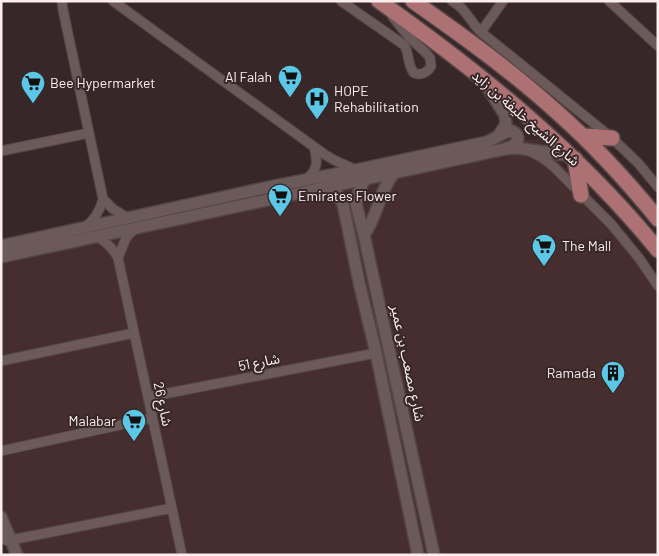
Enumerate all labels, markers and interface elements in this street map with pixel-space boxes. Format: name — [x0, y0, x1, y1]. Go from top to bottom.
supermarket icon: Al Falah — [277, 64, 303, 98]
street label: شارع الشيخ خليفة بن زايد — [467, 66, 584, 171]
place label: Al Falah — [225, 68, 272, 85]
supermarket icon: Bee Hypermarket — [20, 70, 46, 104]
place label: Bee Hypermarket — [50, 74, 155, 91]
place label: HOPE Rehabilitation — [334, 82, 419, 115]
hospital icon: HOPE Rehabilitation — [304, 86, 330, 120]
supermarket icon: Emirates Flower — [267, 183, 293, 217]
place label: Emirates Flower — [298, 187, 396, 204]
supermarket icon: The Mall — [531, 233, 557, 267]
place label: The Mall — [562, 237, 611, 254]
street label: شارع مصعب بن عمير — [385, 302, 429, 423]
street label: شارع 51 — [237, 349, 282, 377]
building icon: Ramada — [600, 360, 626, 394]
place label: Ramada — [547, 364, 596, 381]
street label: شارع 26 — [148, 380, 176, 428]
supermarket icon: Malabar — [121, 408, 147, 442]
place label: Malabar — [69, 412, 116, 429]

